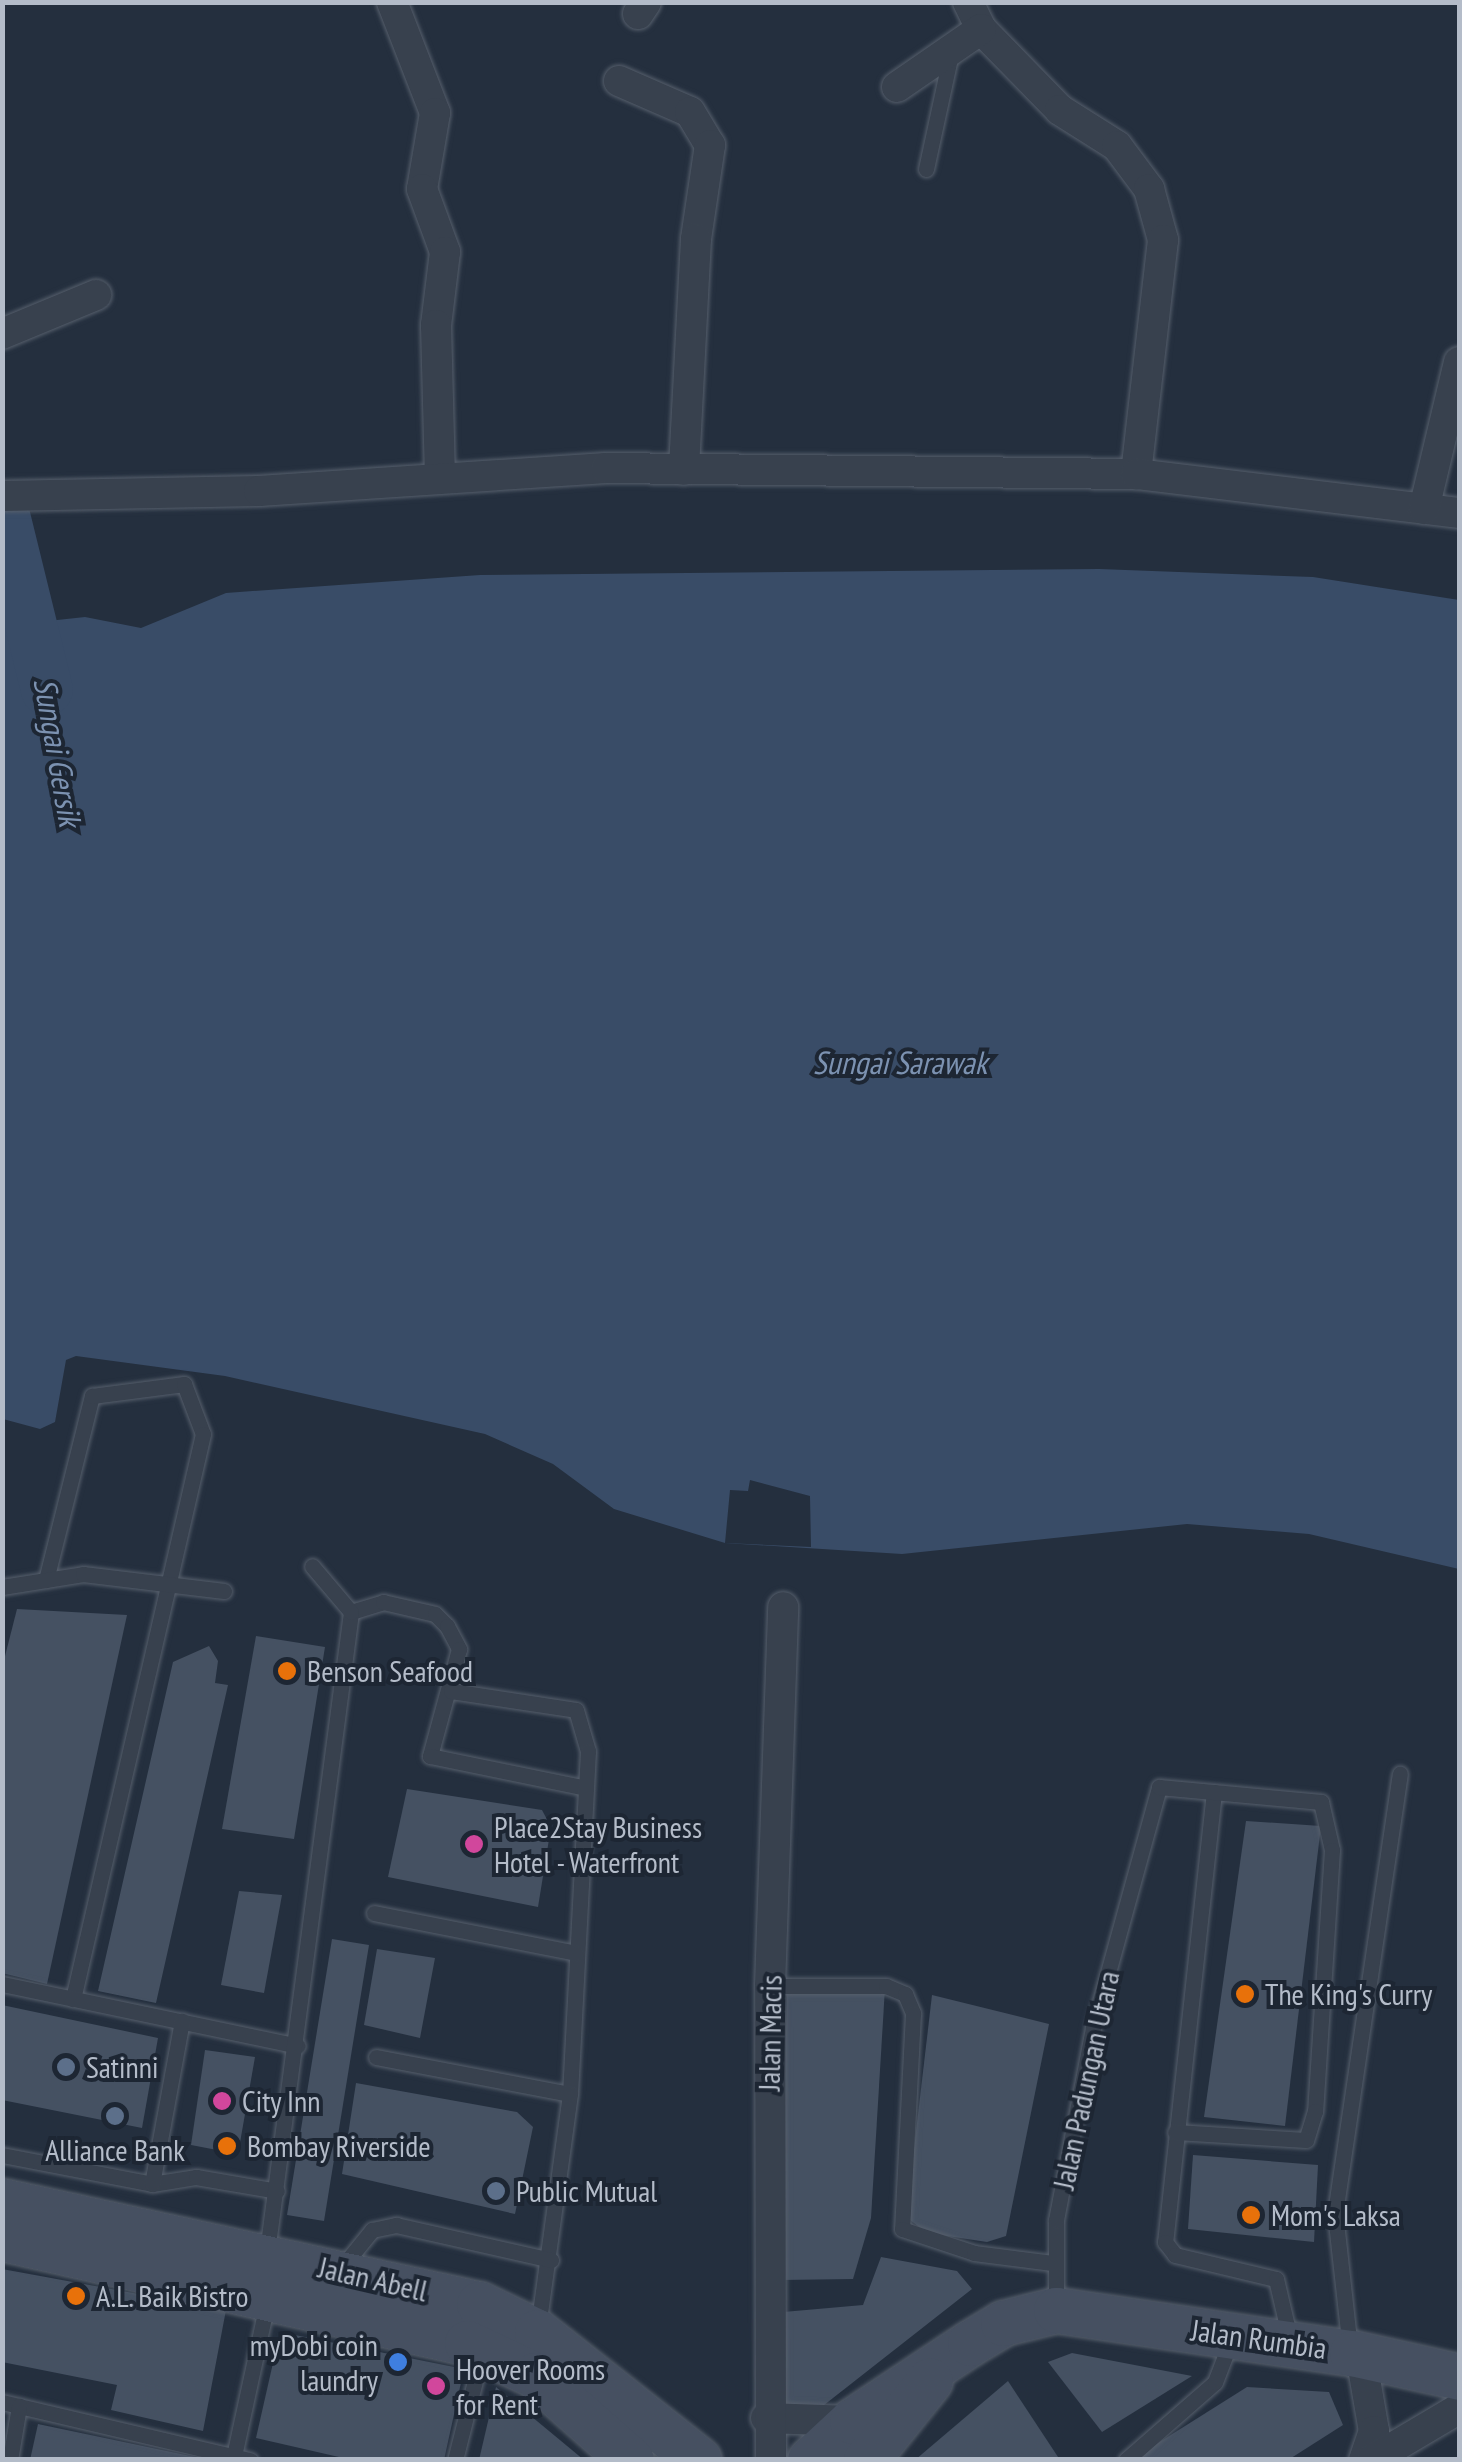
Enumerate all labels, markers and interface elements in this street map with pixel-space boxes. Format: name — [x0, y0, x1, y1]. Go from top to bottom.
water label: Sungai Gersik — [26, 675, 90, 829]
water label: Sungai Sarawak — [813, 1043, 987, 1081]
place label: Benson Seafood — [307, 1653, 473, 1689]
marker: Benson Seafood — [276, 1660, 298, 1682]
place label: Place2Stay Business Hotel - Waterfront — [494, 1809, 703, 1880]
marker: Place2Stay Business Hotel - Waterfront — [463, 1833, 485, 1855]
street label: Jalan Padungan Utara — [1045, 1968, 1127, 2192]
street label: Jalan Macis — [751, 1975, 789, 2091]
place label: The King's Curry — [1265, 1976, 1432, 2012]
marker: The King's Curry — [1234, 1983, 1256, 2005]
place label: Satinni — [86, 2049, 158, 2085]
marker: Satinni — [55, 2056, 77, 2078]
place label: City Inn — [242, 2083, 321, 2119]
marker: City Inn — [211, 2090, 233, 2112]
marker: Alliance Bank — [104, 2105, 126, 2127]
place label: Bombay Riverside — [247, 2128, 431, 2164]
place label: Alliance Bank — [45, 2132, 185, 2168]
marker: Bombay Riverside — [216, 2135, 238, 2157]
place label: Public Mutual — [516, 2173, 658, 2209]
marker: Public Mutual — [485, 2180, 507, 2202]
place label: Mom's Laksa — [1271, 2197, 1401, 2233]
marker: Mom's Laksa — [1240, 2204, 1262, 2226]
street label: Jalan Abell — [315, 2249, 431, 2309]
place label: A.L. Baik Bistro — [96, 2278, 251, 2314]
marker: A.L. Baik Bistro — [65, 2285, 87, 2307]
street label: Jalan Rumbia — [1189, 2312, 1329, 2366]
place label: myDobi coin laundry — [250, 2327, 378, 2398]
marker: myDobi coin laundry — [387, 2351, 409, 2373]
place label: Hoover Rooms for Rent — [456, 2351, 605, 2422]
marker: Hoover Rooms for Rent — [425, 2375, 447, 2397]

